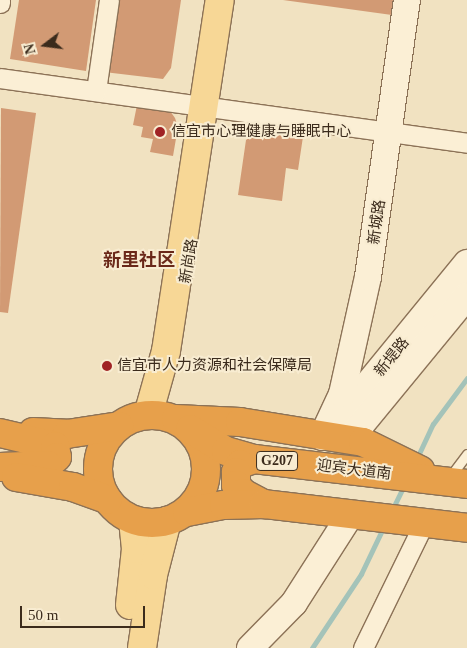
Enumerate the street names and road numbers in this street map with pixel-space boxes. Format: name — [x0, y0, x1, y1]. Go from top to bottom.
street label: 新城路 — [365, 198, 389, 246]
street label: 新尚路 — [176, 237, 202, 285]
street label: 新堤路 — [371, 334, 413, 380]
road number: G207 — [256, 450, 298, 472]
street label: 迎宾大道南 — [316, 456, 392, 484]

